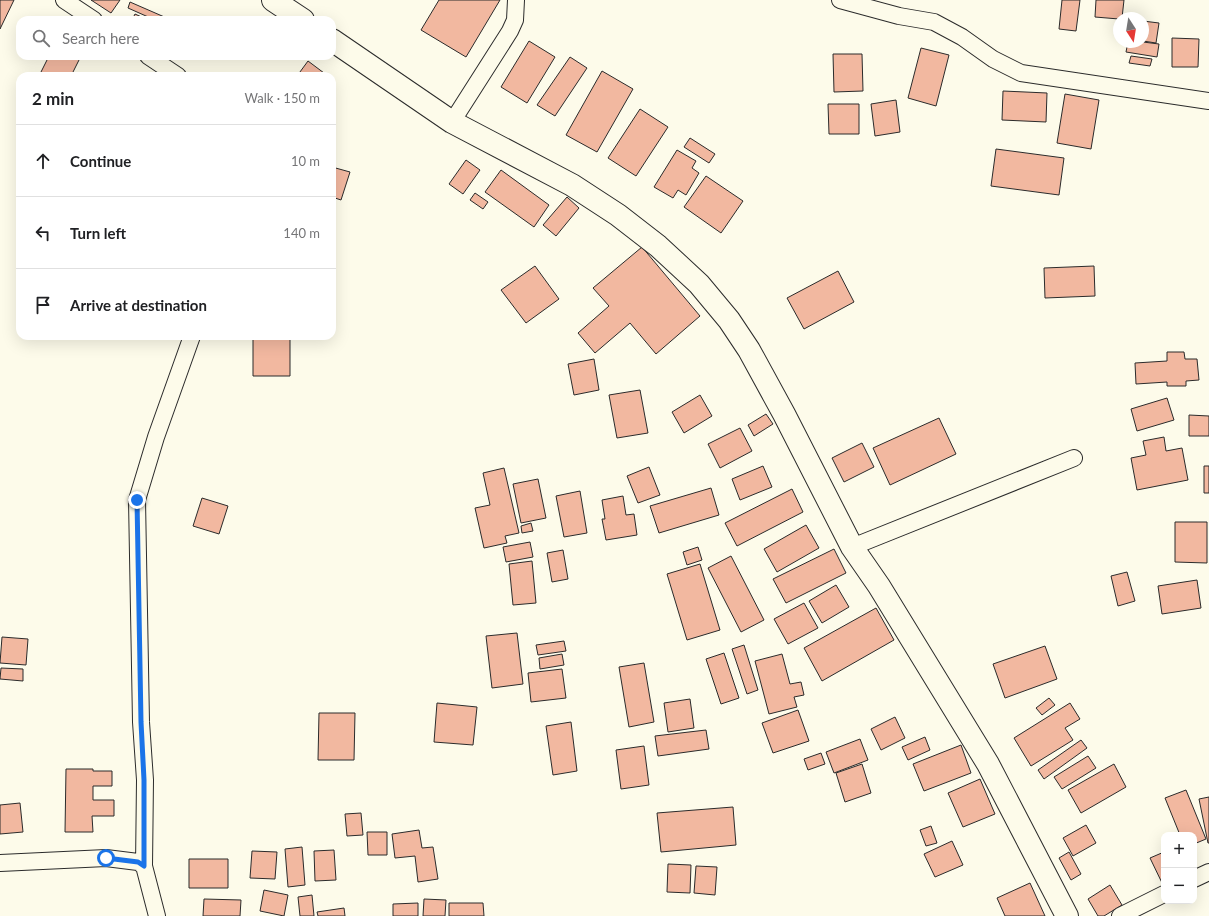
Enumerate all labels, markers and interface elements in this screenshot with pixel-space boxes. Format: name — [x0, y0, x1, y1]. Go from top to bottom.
north arrow — [1113, 12, 1149, 48]
search box — [16, 16, 336, 60]
icon: search — [30, 27, 52, 49]
text: Search here — [62, 29, 139, 47]
text: 2 min — [32, 88, 74, 109]
text: Walk · 150 m — [244, 90, 320, 106]
icon: ahead — [32, 150, 54, 172]
text: Continue — [70, 152, 131, 170]
text: 10 m — [291, 153, 320, 169]
icon: left — [32, 222, 54, 244]
text: Turn left — [70, 224, 126, 242]
text: 140 m — [283, 225, 320, 241]
icon: arrive — [32, 294, 54, 316]
text: Arrive at destination — [70, 296, 207, 314]
route end — [128, 491, 146, 509]
map controls — [1161, 832, 1197, 904]
button: + — [1161, 832, 1197, 868]
route start — [97, 849, 115, 867]
button: − — [1161, 868, 1197, 904]

